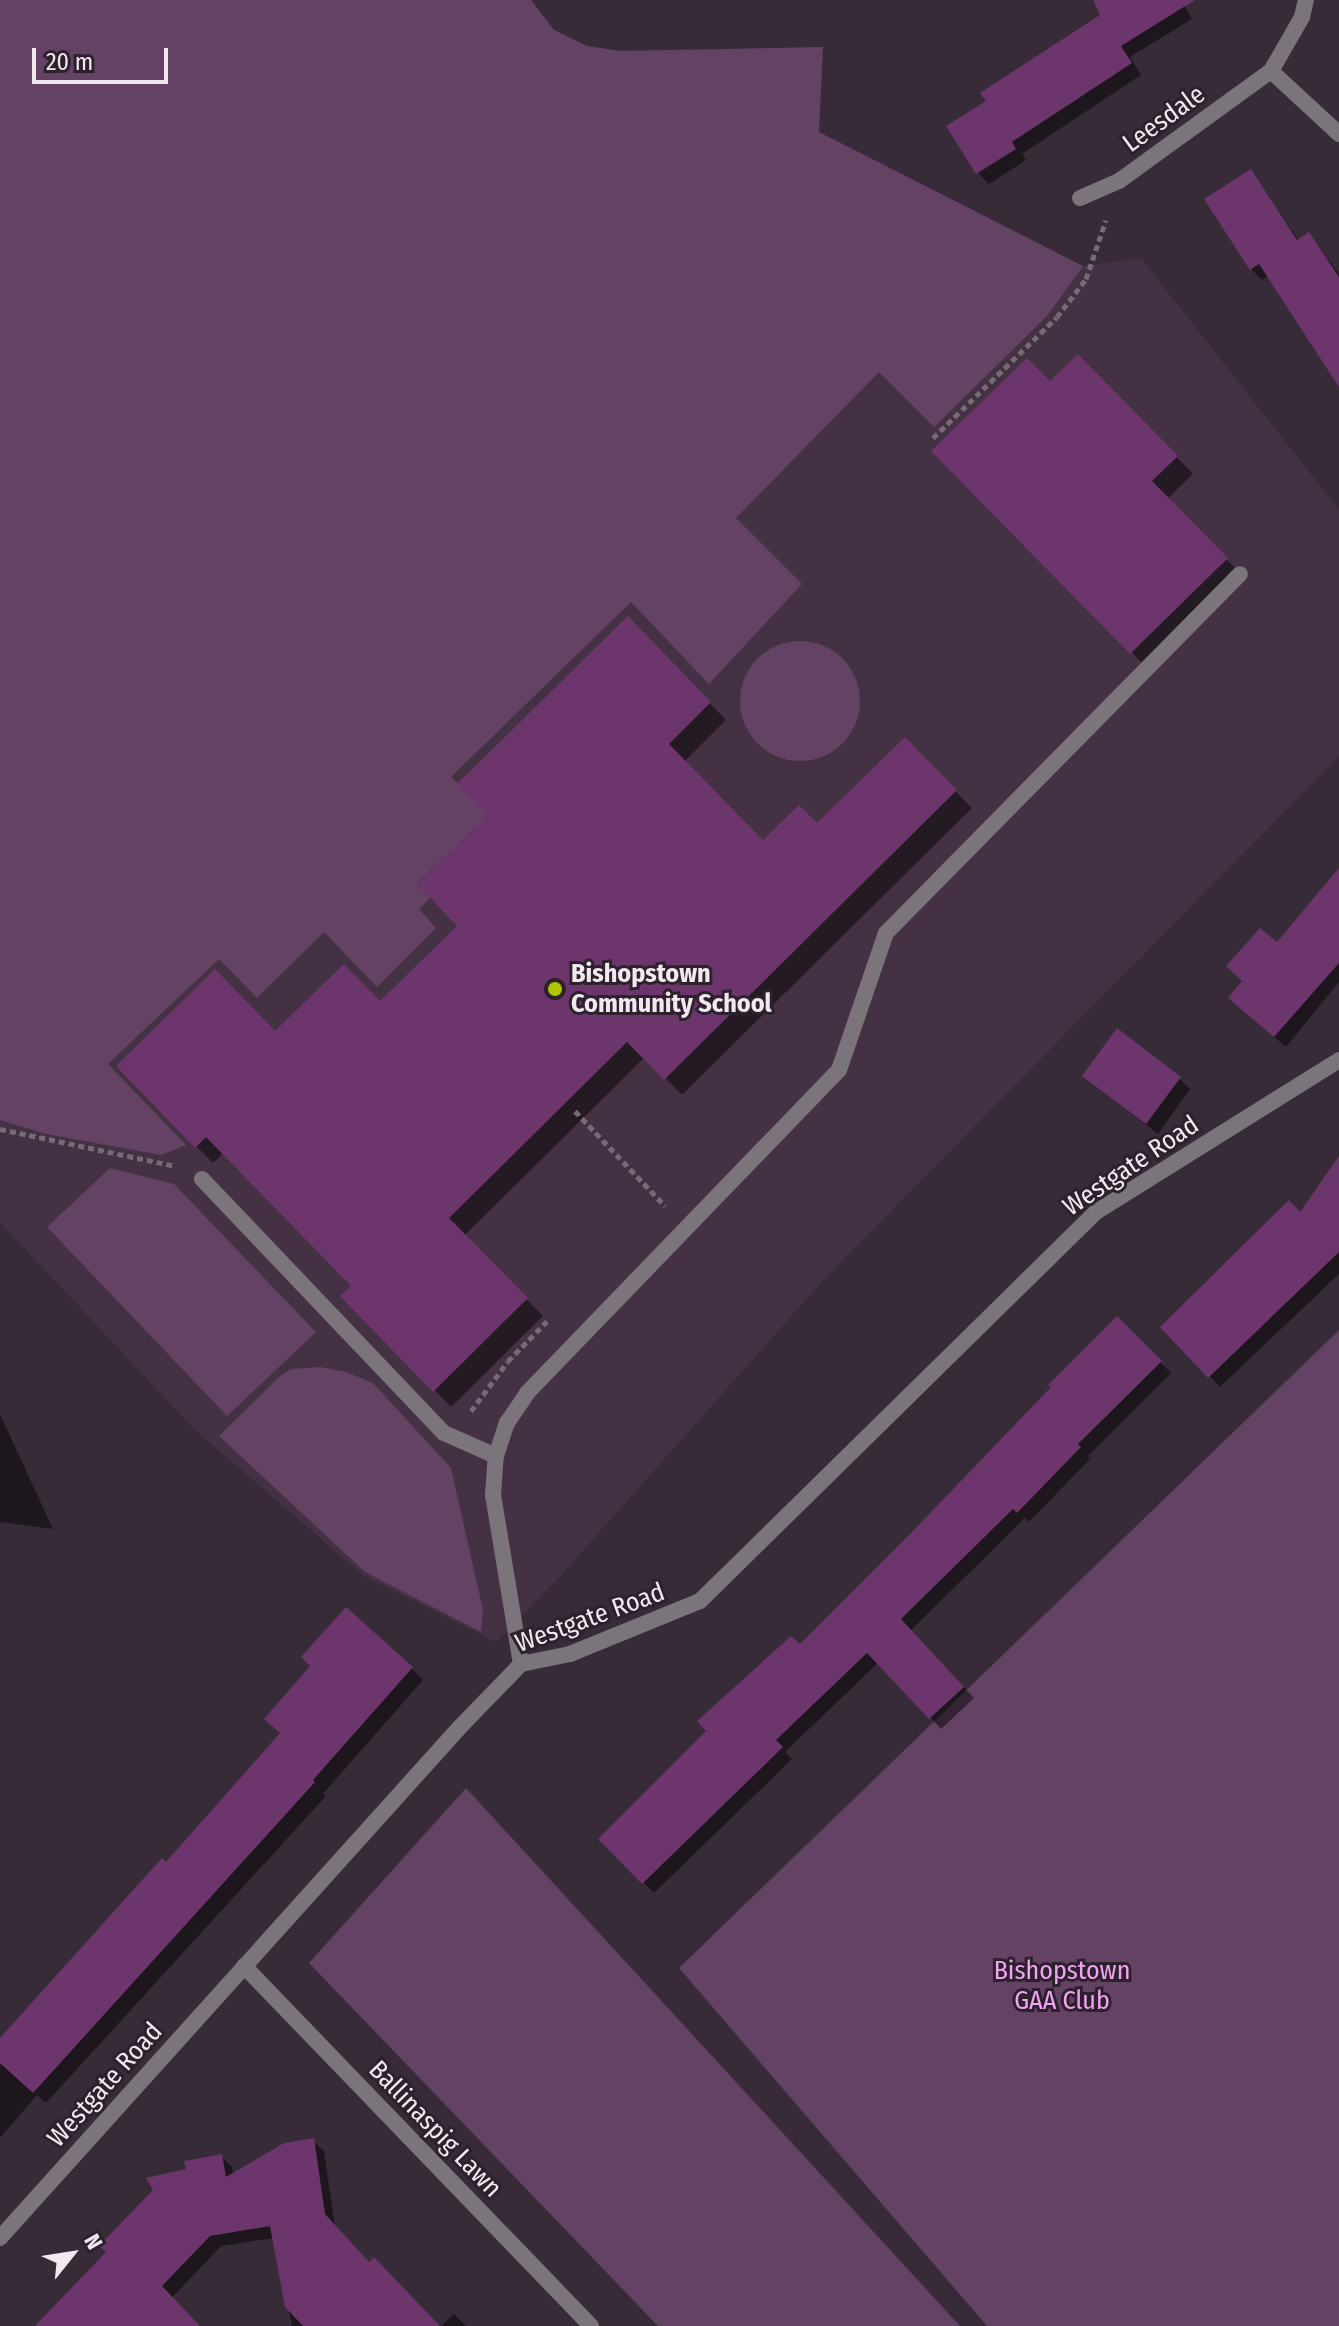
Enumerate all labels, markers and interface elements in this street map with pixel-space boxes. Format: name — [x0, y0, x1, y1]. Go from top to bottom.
scale bar — [36, 32, 172, 82]
text: 20 m — [46, 48, 93, 76]
street label: Leesdale — [1117, 79, 1211, 159]
place label: Bishopstown Community School — [571, 958, 772, 1020]
marker: Bishopstown Community School — [546, 980, 564, 998]
street label: Westgate Road — [1057, 1109, 1205, 1223]
street label: Westgate Road — [511, 1577, 669, 1659]
park label: Bishopstown GAA Club — [994, 1955, 1130, 2016]
street label: Westgate Road — [41, 2016, 169, 2154]
street label: Ballinaspig Lawn — [362, 2054, 508, 2204]
north arrow — [32, 2214, 112, 2294]
text: N — [78, 2229, 108, 2254]

